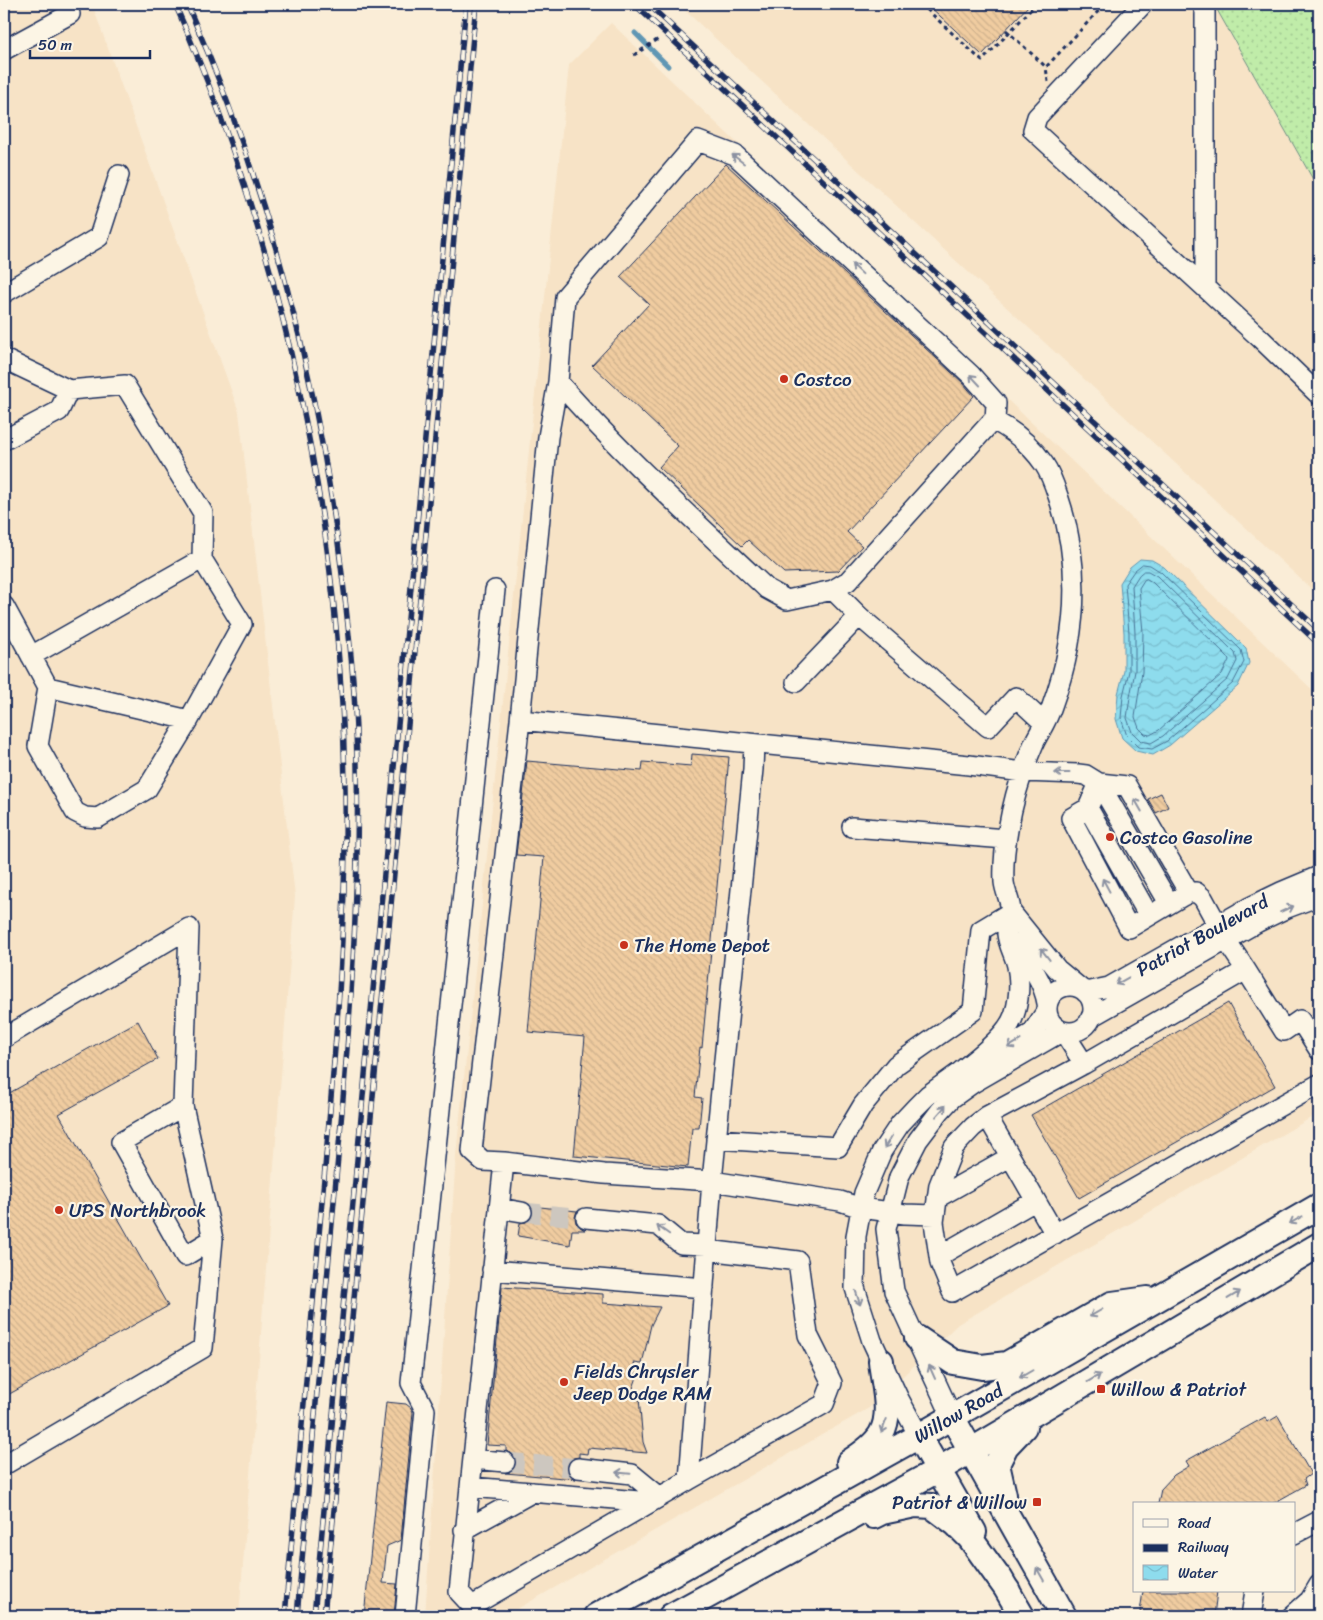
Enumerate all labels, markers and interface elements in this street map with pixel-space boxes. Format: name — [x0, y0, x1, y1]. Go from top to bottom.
scale bar — [30, 28, 150, 60]
text: 50 m — [38, 32, 73, 58]
one-way arrow — [731, 154, 745, 164]
one-way arrow — [851, 263, 863, 275]
place label: Costco — [794, 363, 852, 396]
marker: Costco — [778, 373, 790, 385]
one-way arrow — [969, 374, 981, 387]
one-way arrow — [1054, 768, 1070, 778]
one-way arrow — [1133, 799, 1143, 813]
place label: Costco Gasoline — [1120, 821, 1253, 854]
marker: Costco Gasoline — [1104, 831, 1116, 843]
one-way arrow — [1101, 877, 1111, 892]
street label: Patriot Boulevard — [1130, 884, 1276, 986]
one-way arrow — [1279, 903, 1294, 913]
place label: The Home Depot — [634, 929, 770, 962]
marker: The Home Depot — [618, 939, 630, 951]
one-way arrow — [1040, 948, 1051, 961]
one-way arrow — [1115, 976, 1129, 986]
one-way arrow — [1007, 1040, 1021, 1050]
one-way arrow — [935, 1104, 947, 1117]
one-way arrow — [882, 1135, 892, 1149]
place label: UPS Northbrook — [69, 1194, 206, 1227]
marker: UPS Northbrook — [53, 1204, 65, 1216]
one-way arrow — [1290, 1215, 1304, 1225]
one-way arrow — [656, 1225, 670, 1235]
one-way arrow — [854, 1290, 863, 1305]
one-way arrow — [1227, 1290, 1241, 1300]
one-way arrow — [1090, 1309, 1104, 1319]
place label: Fields Chrysler Jeep Dodge RAM — [573, 1355, 712, 1410]
one-way arrow — [926, 1365, 936, 1380]
one-way arrow — [1019, 1369, 1034, 1379]
street label: Willow Road — [907, 1373, 1011, 1452]
one-way arrow — [1087, 1373, 1102, 1383]
place label: Willow & Patriot — [1111, 1373, 1247, 1406]
marker: Fields Chrysler Jeep Dodge RAM — [558, 1376, 570, 1388]
marker: Willow & Patriot — [1095, 1383, 1107, 1395]
one-way arrow — [879, 1418, 888, 1433]
one-way arrow — [615, 1468, 631, 1478]
place label: Patriot & Willow — [892, 1486, 1027, 1519]
marker: Patriot & Willow — [1031, 1496, 1043, 1508]
legend — [1133, 1502, 1296, 1592]
text: Road — [1178, 1510, 1211, 1536]
text: Railway — [1178, 1534, 1229, 1560]
text: Water — [1178, 1560, 1218, 1586]
one-way arrow — [1034, 1567, 1044, 1582]

